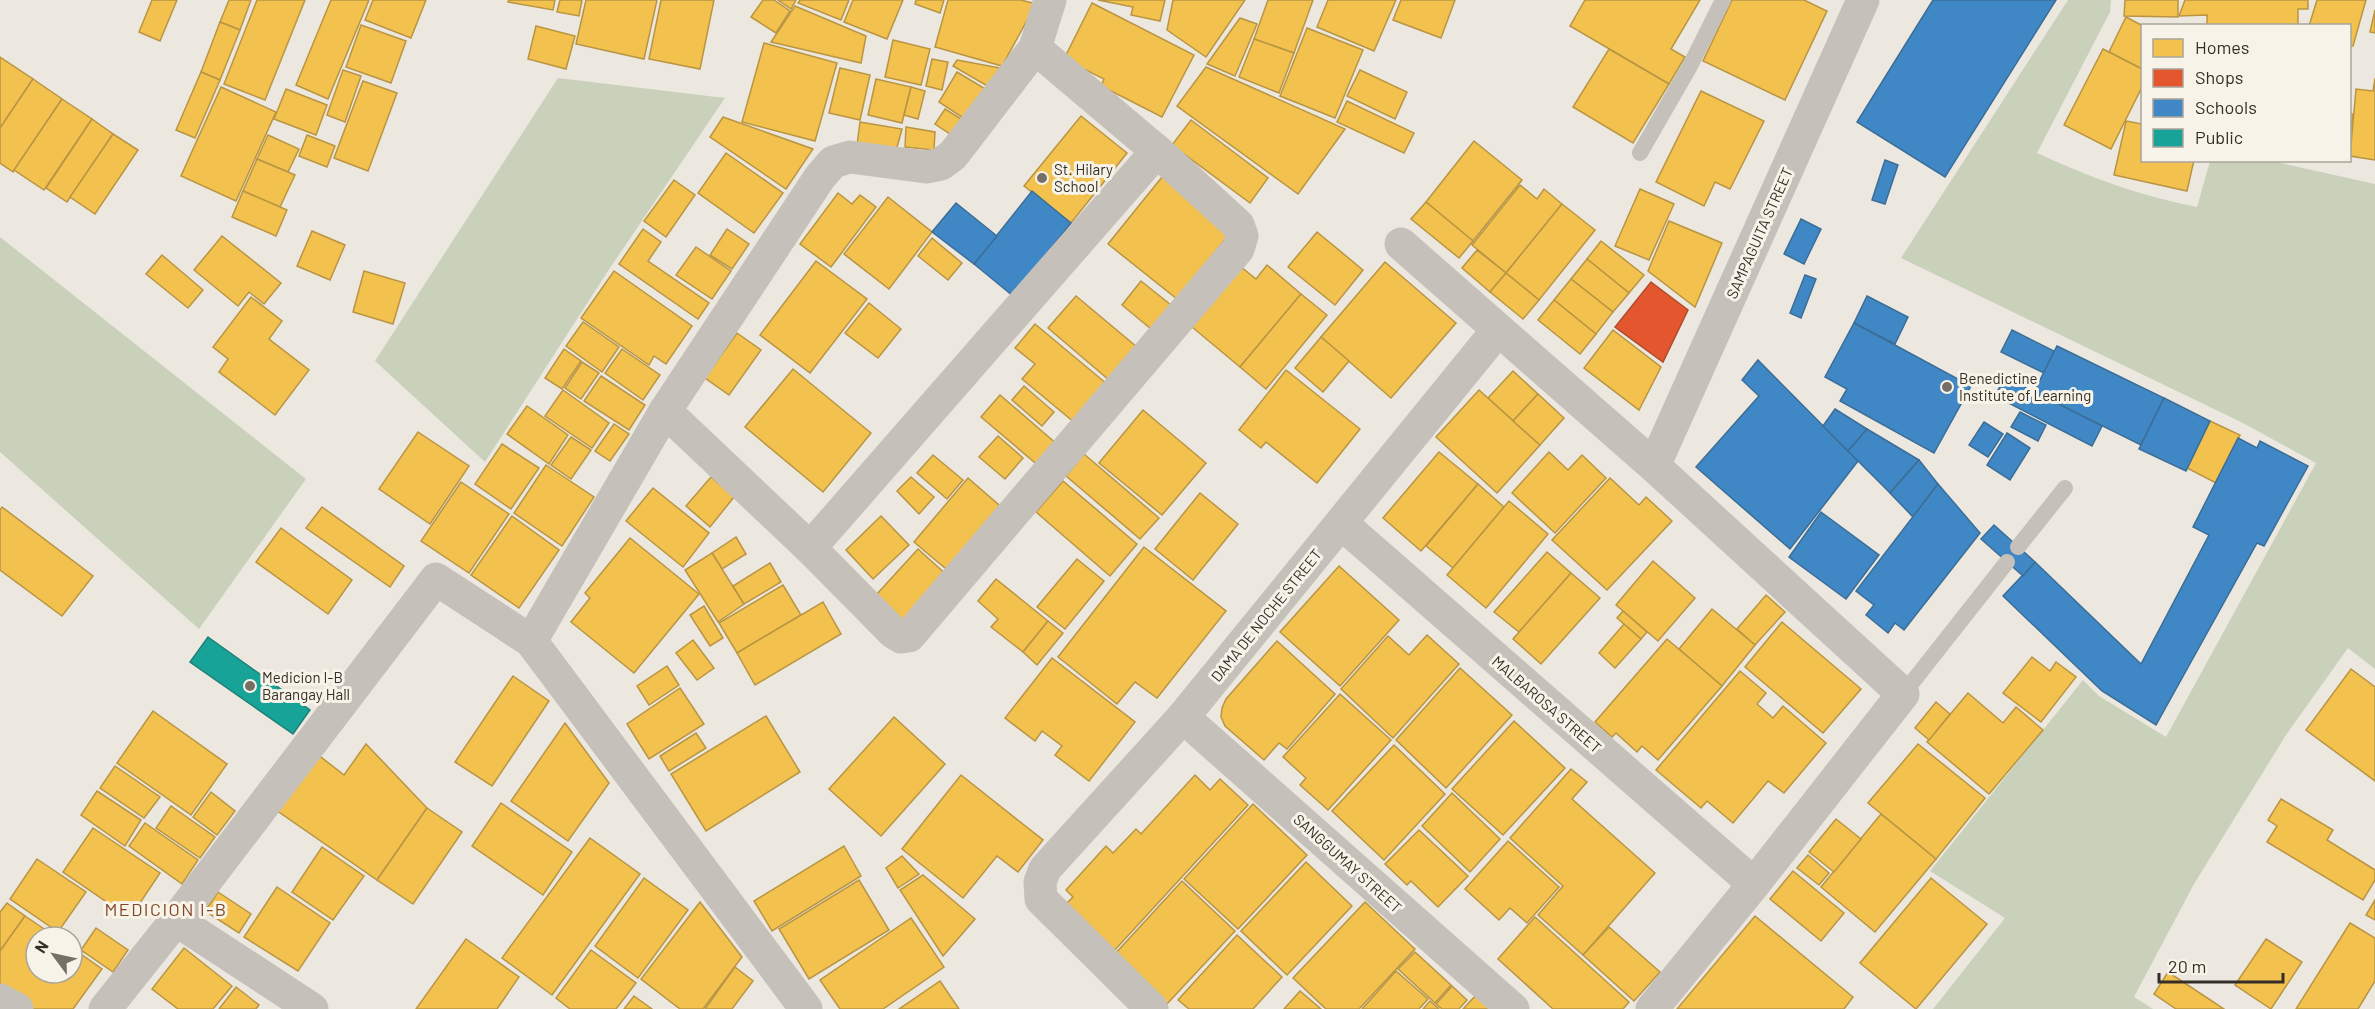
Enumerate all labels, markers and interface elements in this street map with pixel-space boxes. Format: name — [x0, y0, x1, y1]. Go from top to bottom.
legend — [2141, 24, 2351, 162]
text: Homes — [2195, 36, 2249, 58]
text: Shops — [2195, 66, 2244, 88]
text: Schools — [2195, 96, 2257, 118]
text: Public — [2195, 126, 2243, 148]
place label: St. Hilary School — [1054, 160, 1113, 195]
street label: SAMPAGUITA STREET — [1722, 165, 1796, 301]
marker: St. Hilary School — [1035, 171, 1049, 185]
place label: Benedictine Institute of Learning — [1959, 369, 2091, 404]
marker: Benedictine Institute of Learning — [1940, 380, 1954, 394]
street label: DAMA DE NOCHE STREET — [1207, 545, 1325, 685]
street label: MALBAROSA STREET — [1489, 652, 1605, 756]
place label: Medicion I-B Barangay Hall — [262, 668, 350, 703]
marker: Medicion I-B Barangay Hall — [243, 679, 257, 693]
street label: SANGGUMAY STREET — [1290, 810, 1406, 916]
district label: MEDICION I-B — [104, 898, 228, 920]
north arrow — [24, 925, 84, 985]
text: N — [30, 937, 52, 956]
scale bar — [2159, 946, 2284, 984]
text: 20 m — [2168, 955, 2206, 977]

